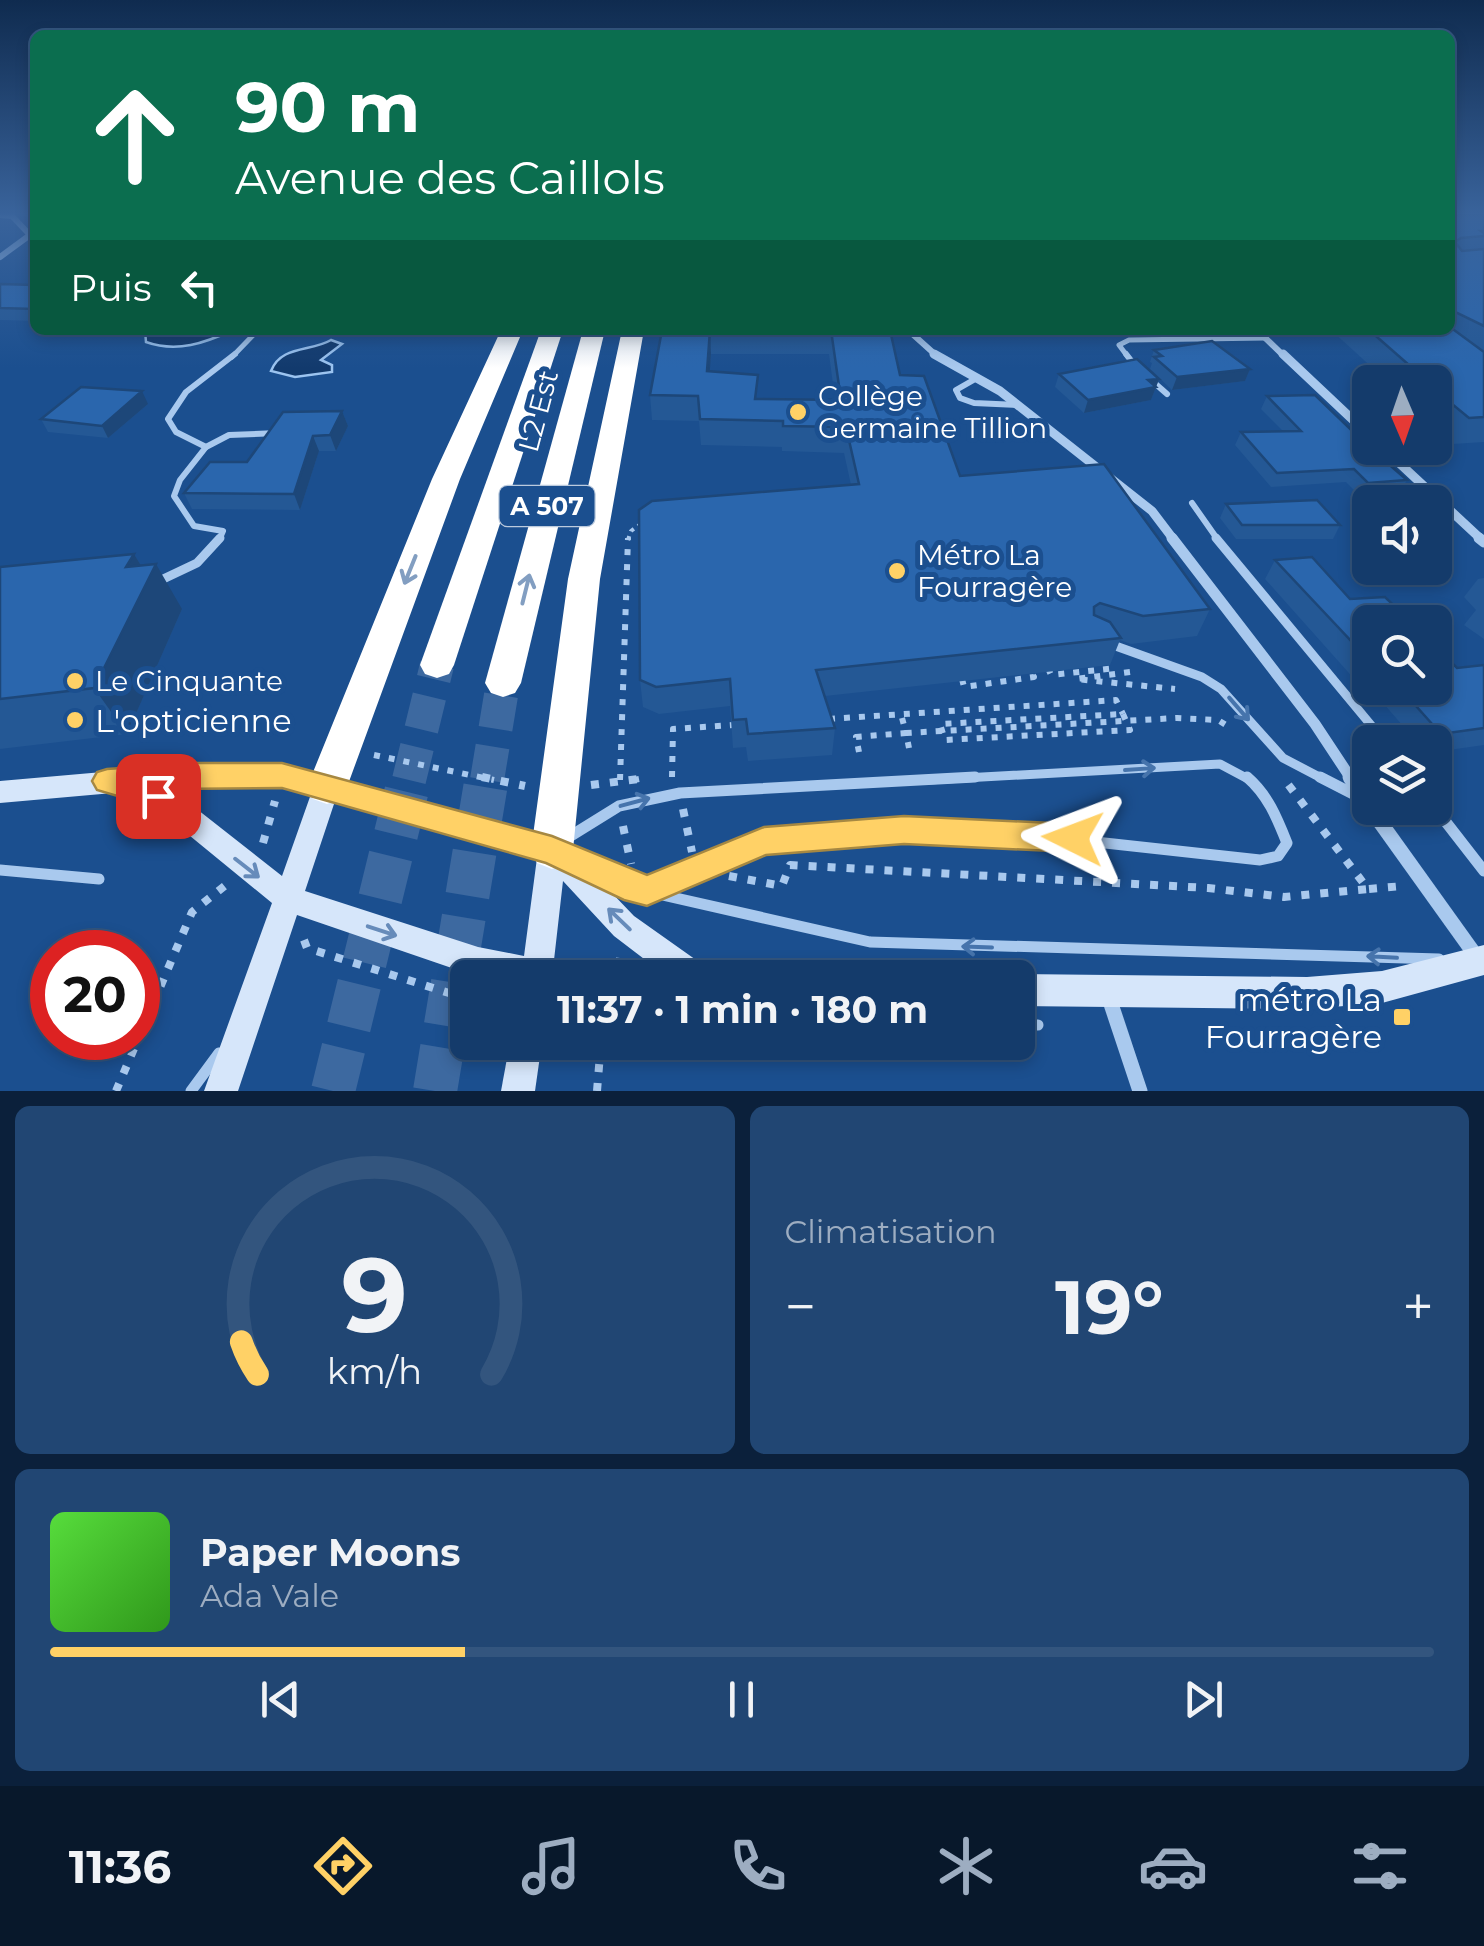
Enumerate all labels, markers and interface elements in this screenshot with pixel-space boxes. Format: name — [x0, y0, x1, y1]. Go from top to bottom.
text: 90 m — [235, 64, 420, 150]
icon: ahead — [70, 70, 200, 200]
text: Avenue des Caillols — [235, 150, 665, 205]
icon: left — [172, 260, 227, 315]
text: Puis — [70, 264, 152, 311]
north arrow — [1352, 365, 1452, 465]
map controls — [1352, 365, 1452, 825]
street label: L2 Est — [511, 366, 565, 456]
place label: Collège Germaine Tillion — [818, 379, 1047, 445]
marker: Collège Germaine Tillion — [787, 401, 809, 423]
button: sound — [1352, 485, 1452, 585]
road number: A 507 — [500, 486, 594, 526]
place label: Métro La Fourragère — [917, 538, 1072, 604]
one-way arrow — [400, 553, 418, 584]
marker: Métro La Fourragère — [886, 560, 908, 582]
one-way arrow — [518, 574, 536, 606]
button: search — [1352, 605, 1452, 705]
place label: Le Cinquante — [95, 664, 283, 698]
marker: Le Cinquante — [64, 670, 86, 692]
one-way arrow — [1227, 696, 1249, 722]
place label: L'opticienne — [95, 701, 292, 740]
marker: L'opticienne — [64, 709, 86, 731]
button: layers — [1352, 725, 1452, 825]
pin — [116, 754, 201, 839]
one-way arrow — [1123, 759, 1156, 778]
icon: arrive — [131, 769, 186, 824]
position arrow — [1021, 786, 1125, 890]
one-way arrow — [619, 792, 651, 811]
one-way arrow — [233, 857, 260, 878]
one-way arrow — [607, 907, 631, 931]
one-way arrow — [365, 923, 397, 941]
speed limit sign: 20 — [30, 930, 160, 1060]
one-way arrow — [961, 937, 993, 956]
one-way arrow — [1367, 947, 1399, 966]
place label: métro La Fourragère — [1205, 980, 1382, 1056]
text: 11:37 · 1 min · 180 m — [557, 986, 928, 1033]
marker: métro La Fourragère — [1391, 1006, 1413, 1028]
text: Climatisation — [785, 1212, 997, 1251]
text: 9 — [342, 1231, 408, 1358]
text: 19° — [1055, 1261, 1164, 1353]
text: − — [785, 1273, 816, 1340]
text: + — [1402, 1273, 1434, 1340]
text: km/h — [327, 1349, 422, 1393]
text: Paper Moons — [200, 1529, 461, 1576]
text: Ada Vale — [200, 1576, 339, 1615]
icon: previous — [253, 1672, 308, 1727]
icon: pause — [714, 1672, 769, 1727]
icon: next — [1176, 1672, 1231, 1727]
icon: directions — [308, 1831, 378, 1901]
icon: music — [516, 1831, 586, 1901]
icon: phone — [723, 1831, 793, 1901]
icon: climate — [931, 1831, 1001, 1901]
icon: car — [1138, 1831, 1208, 1901]
icon: filters — [1345, 1831, 1415, 1901]
text: 11:36 — [69, 1839, 171, 1894]

